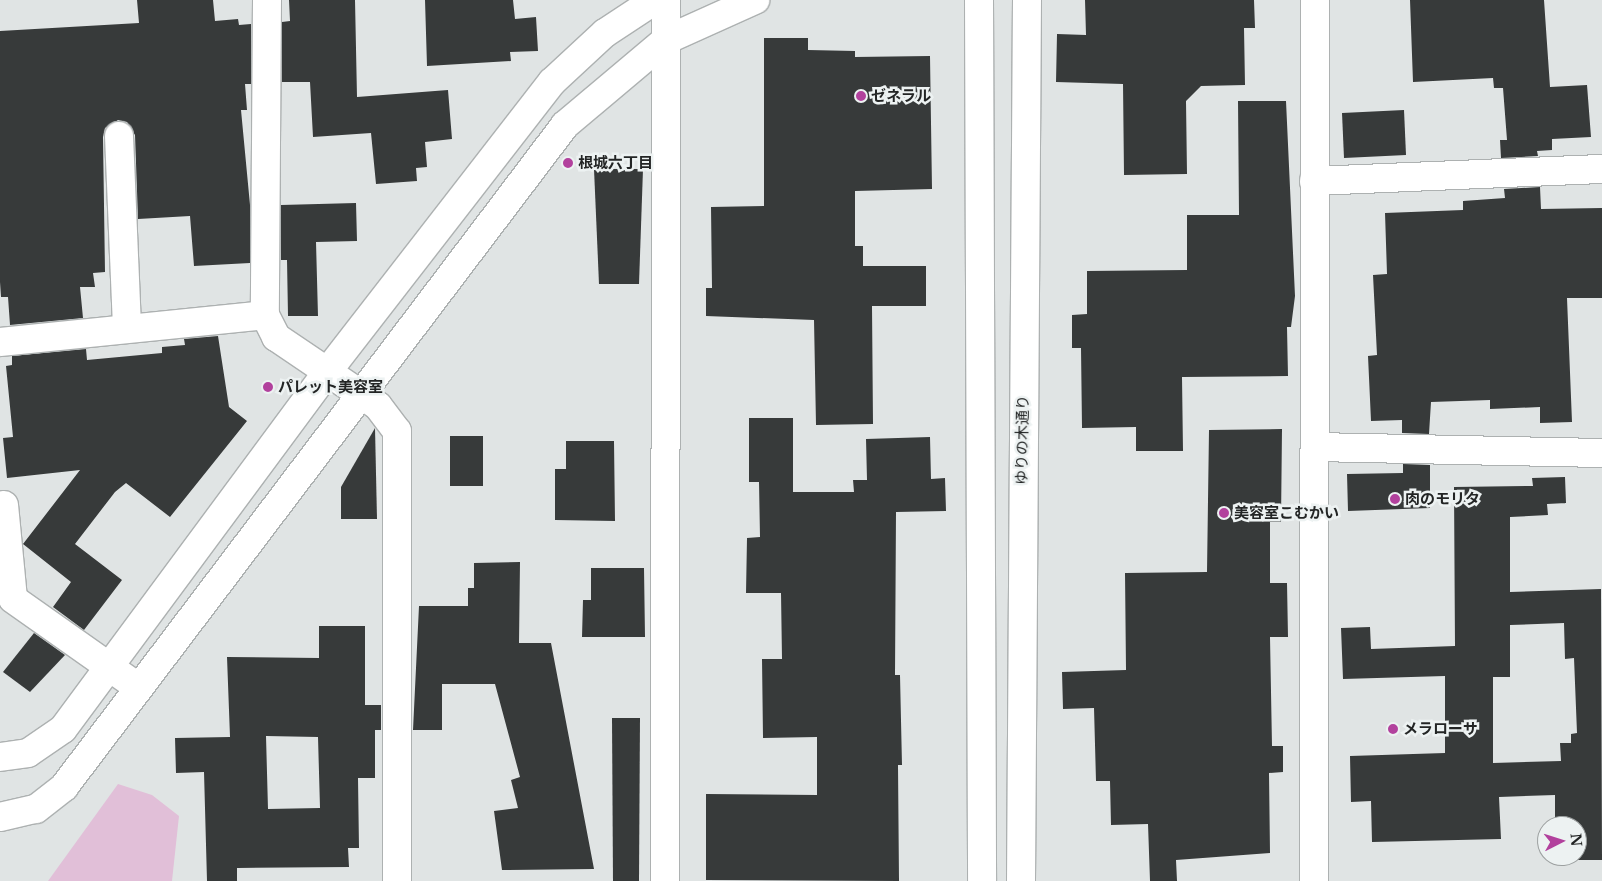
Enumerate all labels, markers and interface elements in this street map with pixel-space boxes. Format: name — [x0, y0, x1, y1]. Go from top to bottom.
place label: ゼネラル — [871, 87, 931, 105]
marker: ゼネラル — [855, 90, 867, 102]
place label: 根城六丁目 — [578, 154, 653, 172]
marker: 根城六丁目 — [562, 157, 574, 169]
place label: パレット美容室 — [278, 378, 383, 396]
marker: パレット美容室 — [262, 381, 274, 393]
street label: ゆりの木通り — [1012, 395, 1032, 485]
place label: 肉のモリタ — [1405, 490, 1480, 508]
marker: 肉のモリタ — [1389, 493, 1401, 505]
place label: 美容室こむかい — [1234, 504, 1339, 522]
marker: 美容室こむかい — [1218, 507, 1230, 519]
place label: メラローサ — [1403, 720, 1478, 738]
marker: メラローサ — [1387, 723, 1399, 735]
north arrow — [1537, 816, 1587, 866]
text: N — [1566, 832, 1585, 847]

